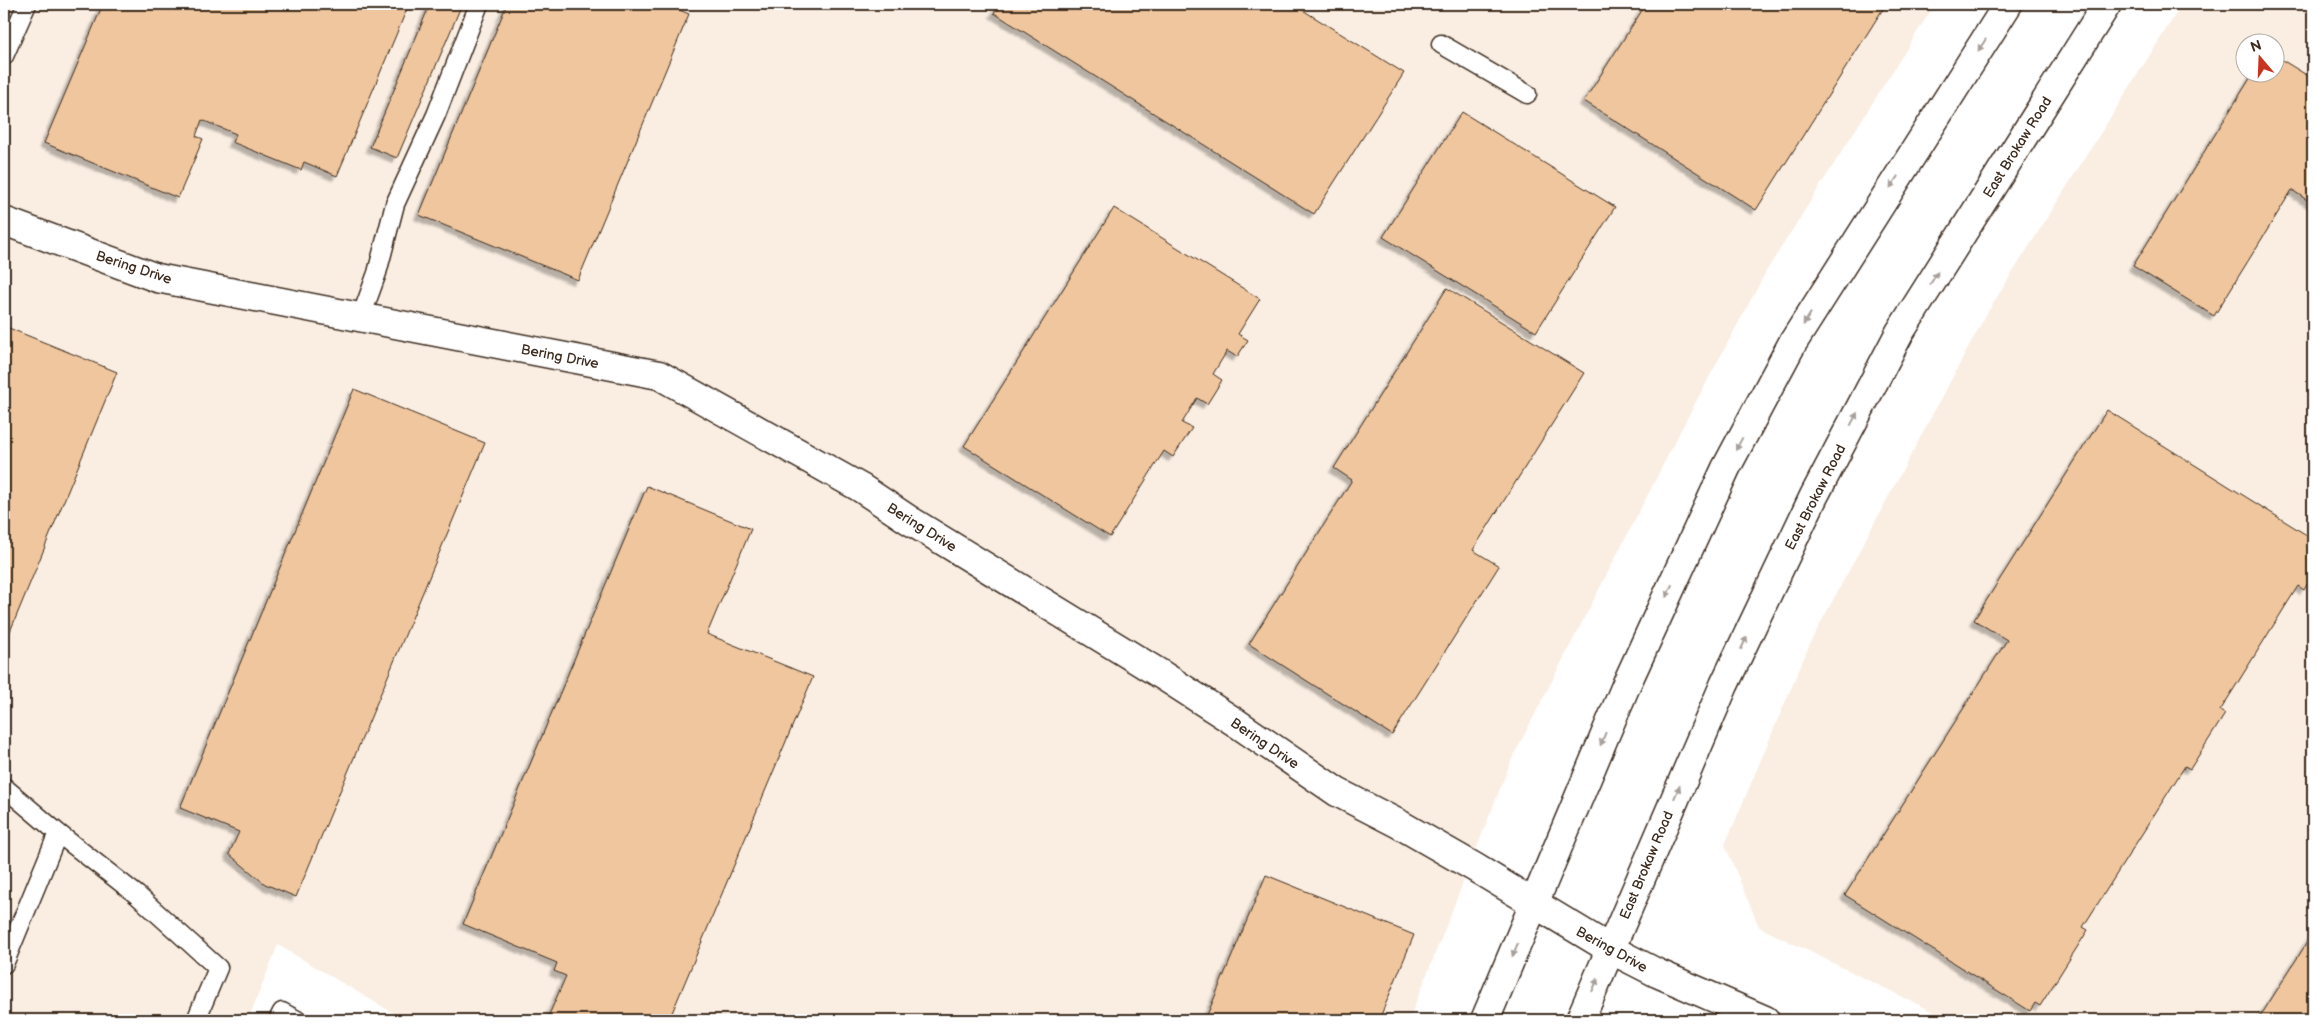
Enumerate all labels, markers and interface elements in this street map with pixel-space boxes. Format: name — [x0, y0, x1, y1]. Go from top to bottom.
north arrow — [2234, 32, 2284, 82]
text: N — [2248, 36, 2264, 56]
one-way arrow — [1977, 38, 1986, 51]
street label: East Brokaw Road — [1979, 94, 2055, 201]
one-way arrow — [1890, 175, 1899, 188]
street label: Bering Drive — [94, 247, 174, 288]
one-way arrow — [1930, 271, 1939, 284]
one-way arrow — [1803, 313, 1812, 326]
street label: Bering Drive — [520, 341, 600, 372]
one-way arrow — [1850, 412, 1858, 426]
one-way arrow — [1735, 437, 1743, 451]
street label: East Brokaw Road — [1782, 442, 1849, 553]
street label: Bering Drive — [884, 499, 960, 556]
one-way arrow — [1664, 584, 1672, 598]
one-way arrow — [1740, 636, 1748, 650]
street label: Bering Drive — [1227, 714, 1302, 773]
one-way arrow — [1599, 732, 1607, 746]
one-way arrow — [1674, 785, 1682, 799]
street label: East Brokaw Road — [1616, 808, 1677, 922]
street label: Bering Drive — [1573, 923, 1650, 976]
one-way arrow — [1511, 943, 1519, 958]
one-way arrow — [1591, 978, 1599, 992]

